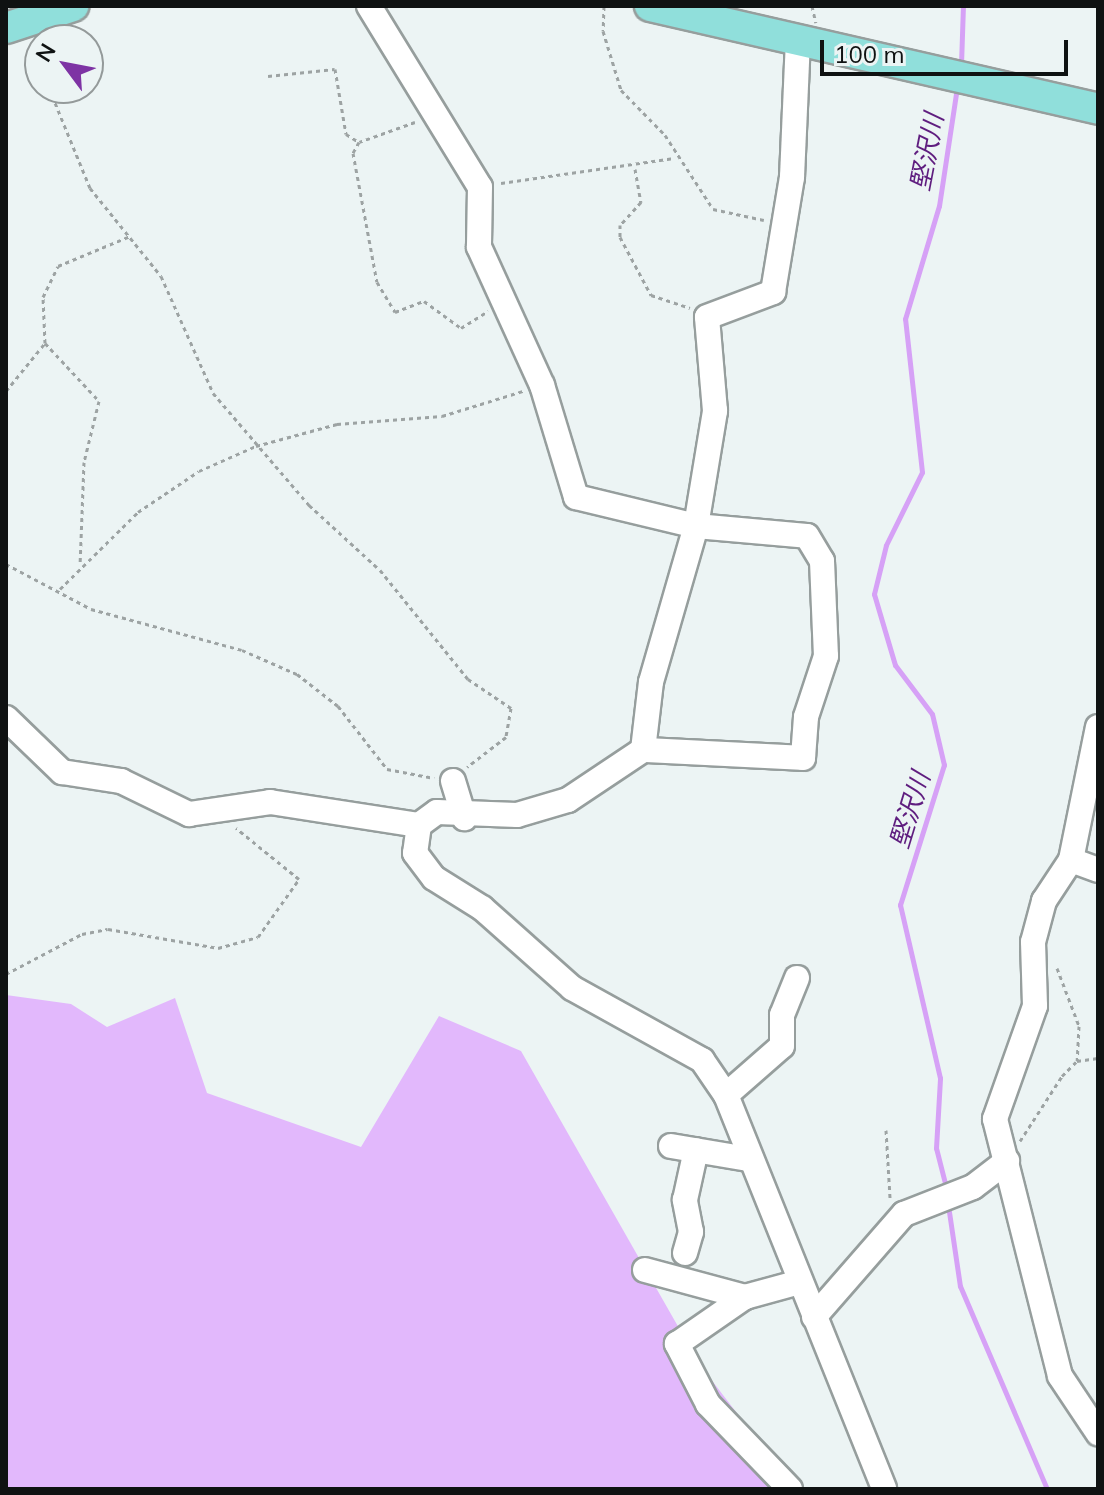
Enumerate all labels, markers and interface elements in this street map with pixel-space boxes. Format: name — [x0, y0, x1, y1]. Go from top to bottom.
north arrow — [24, 24, 104, 104]
scale bar — [824, 24, 1072, 74]
text: N — [29, 38, 62, 67]
text: 100 m — [834, 39, 905, 69]
water label: 堅沢川 — [904, 111, 950, 193]
water label: 堅沢川 — [884, 768, 936, 852]

